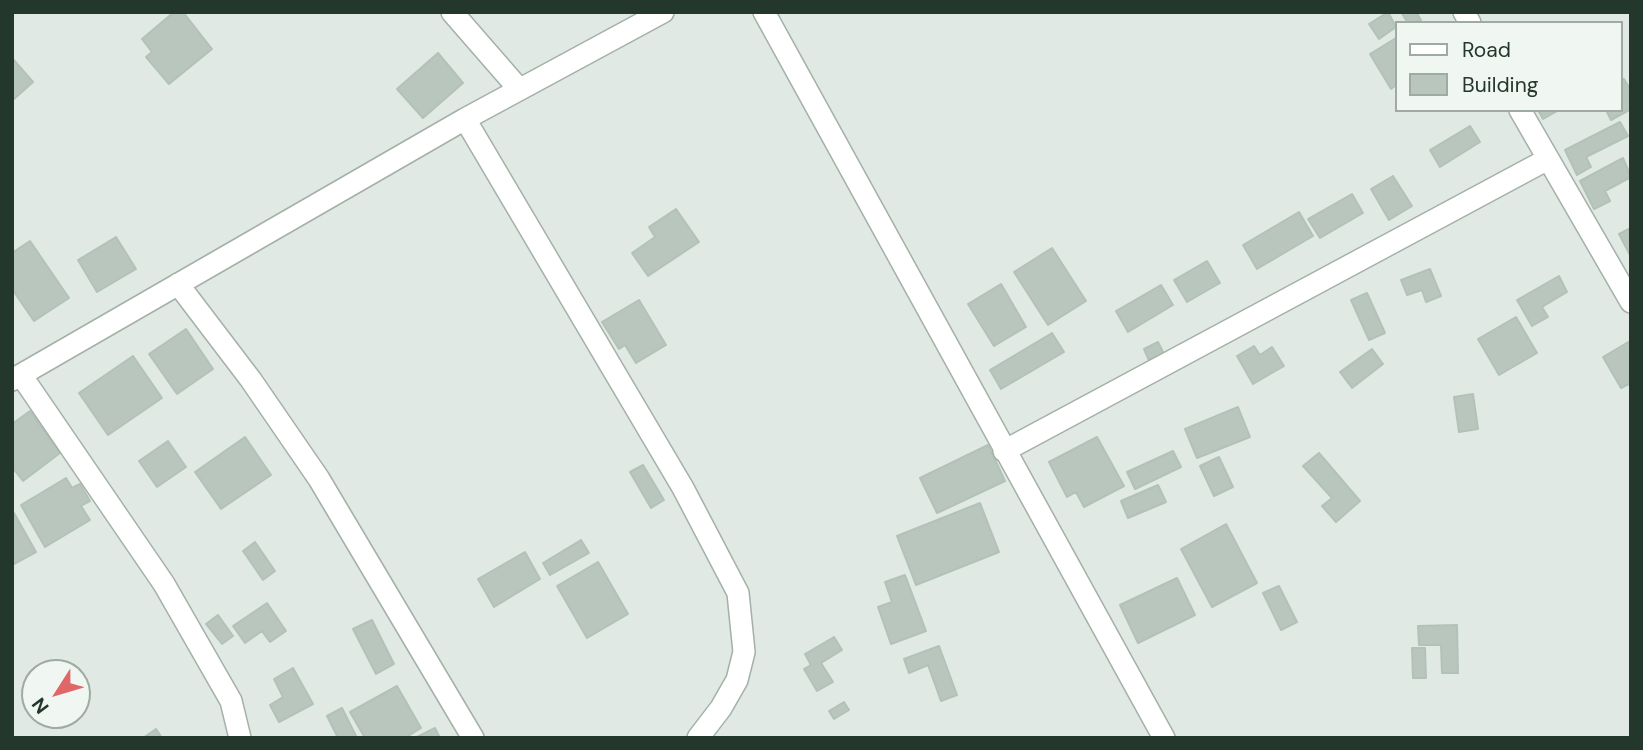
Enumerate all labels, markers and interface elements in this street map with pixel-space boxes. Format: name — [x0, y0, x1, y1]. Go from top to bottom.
legend — [1394, 21, 1622, 112]
text: Road — [1462, 36, 1511, 64]
text: Building — [1462, 71, 1538, 99]
north arrow — [21, 659, 91, 729]
text: N — [26, 693, 55, 719]

